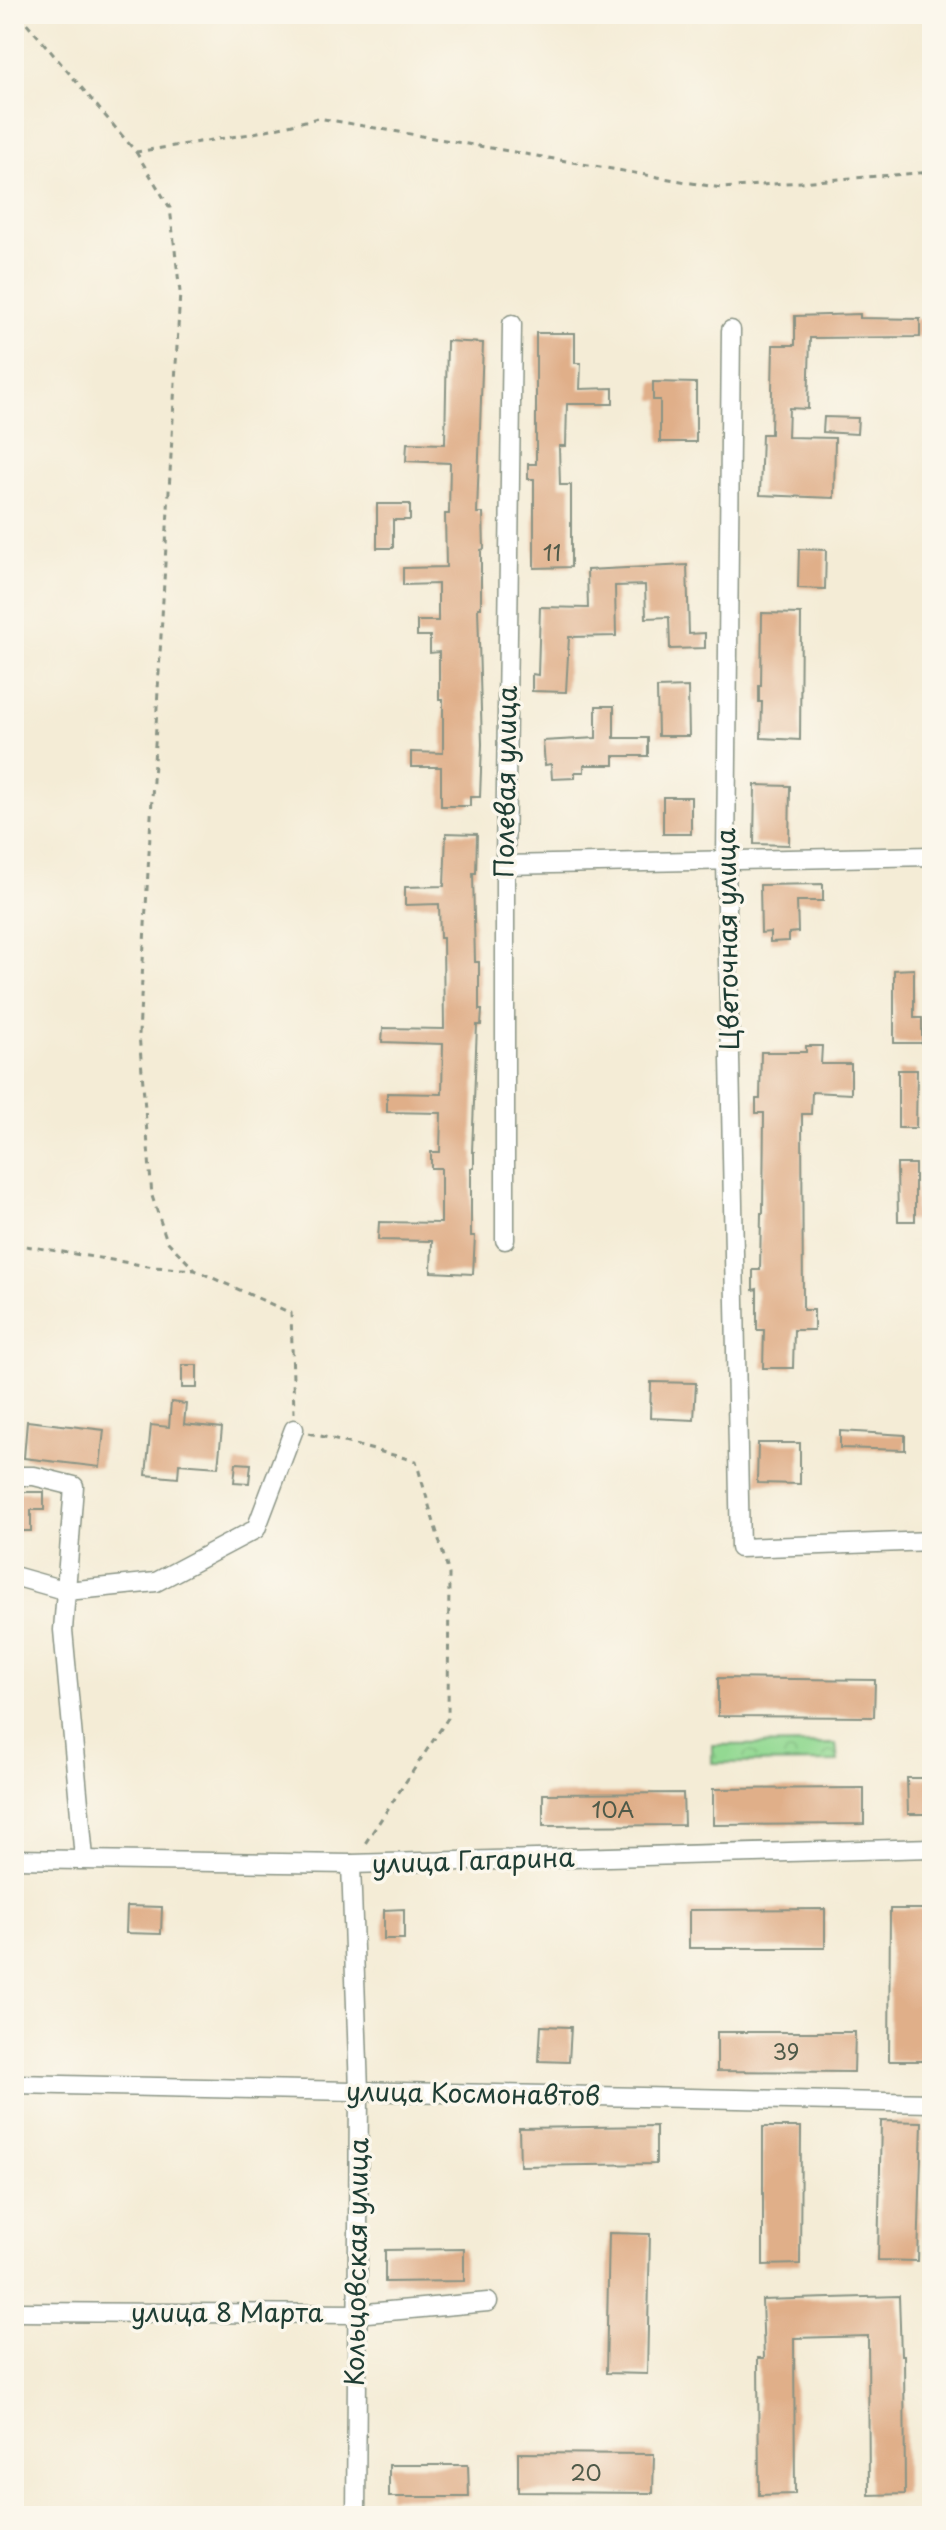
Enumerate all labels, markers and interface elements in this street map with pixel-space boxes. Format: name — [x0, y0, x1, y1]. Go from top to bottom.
house number: 11 — [543, 535, 561, 568]
street label: Полевая улица — [483, 685, 526, 879]
street label: Цветочная улица — [705, 827, 748, 1050]
house number: 10А — [592, 1792, 635, 1825]
street label: улица Гагарина — [371, 1836, 576, 1883]
house number: 39 — [773, 2034, 799, 2067]
street label: улица Космонавтов — [346, 2071, 600, 2114]
street label: Кольцовская улица — [334, 2137, 377, 2387]
street label: улица 8 Марта — [131, 2292, 323, 2331]
house number: 20 — [570, 2455, 602, 2488]

